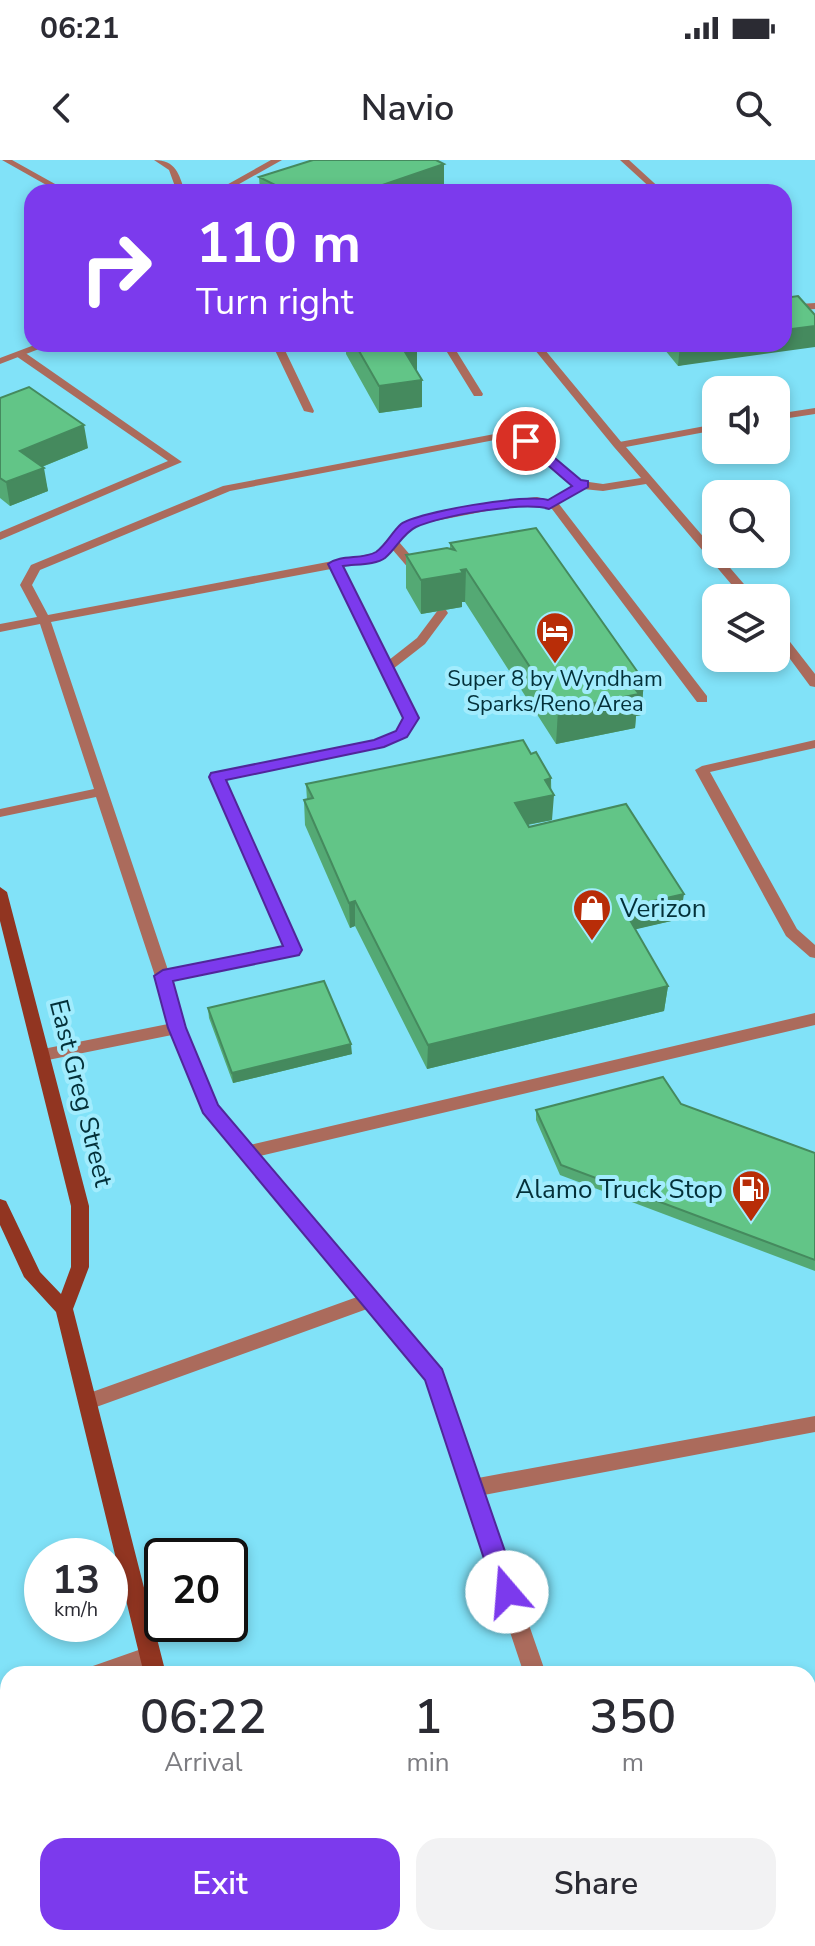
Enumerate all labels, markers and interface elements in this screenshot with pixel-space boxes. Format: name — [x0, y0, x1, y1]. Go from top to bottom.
text: 06:21 — [40, 8, 119, 49]
text: Navio — [361, 84, 454, 133]
icon: back — [40, 86, 84, 130]
icon: search — [731, 86, 775, 130]
text: 110 m — [196, 205, 361, 282]
icon: right — [64, 216, 168, 320]
text: Turn right — [196, 278, 353, 327]
map controls — [702, 376, 790, 672]
button: sound — [702, 376, 790, 464]
pin — [492, 407, 560, 475]
icon: arrive — [504, 419, 548, 463]
button: search — [702, 480, 790, 568]
button: layers — [702, 584, 790, 672]
hotel icon: Super 8 by Wyndham Sparks/Reno Area — [534, 610, 576, 665]
place label: Super 8 by Wyndham Sparks/Reno Area — [447, 664, 663, 719]
shop icon: Verizon — [571, 887, 613, 942]
place label: Verizon — [619, 891, 707, 926]
street label: East Greg Street — [41, 996, 121, 1191]
fuel station icon: Alamo Truck Stop — [730, 1168, 772, 1223]
place label: Alamo Truck Stop — [515, 1172, 723, 1207]
speed limit sign: 20 — [144, 1538, 248, 1642]
position arrow — [465, 1550, 549, 1634]
text: 13 — [52, 1553, 100, 1607]
text: km/h — [54, 1596, 98, 1623]
text: 06:22 — [140, 1684, 267, 1750]
text: 1 — [414, 1684, 442, 1750]
text: 350 — [590, 1684, 676, 1750]
text: Arrival — [164, 1745, 242, 1780]
text: min — [407, 1745, 450, 1780]
text: m — [622, 1745, 644, 1780]
button: Exit — [40, 1838, 400, 1930]
button: Share — [416, 1838, 776, 1930]

